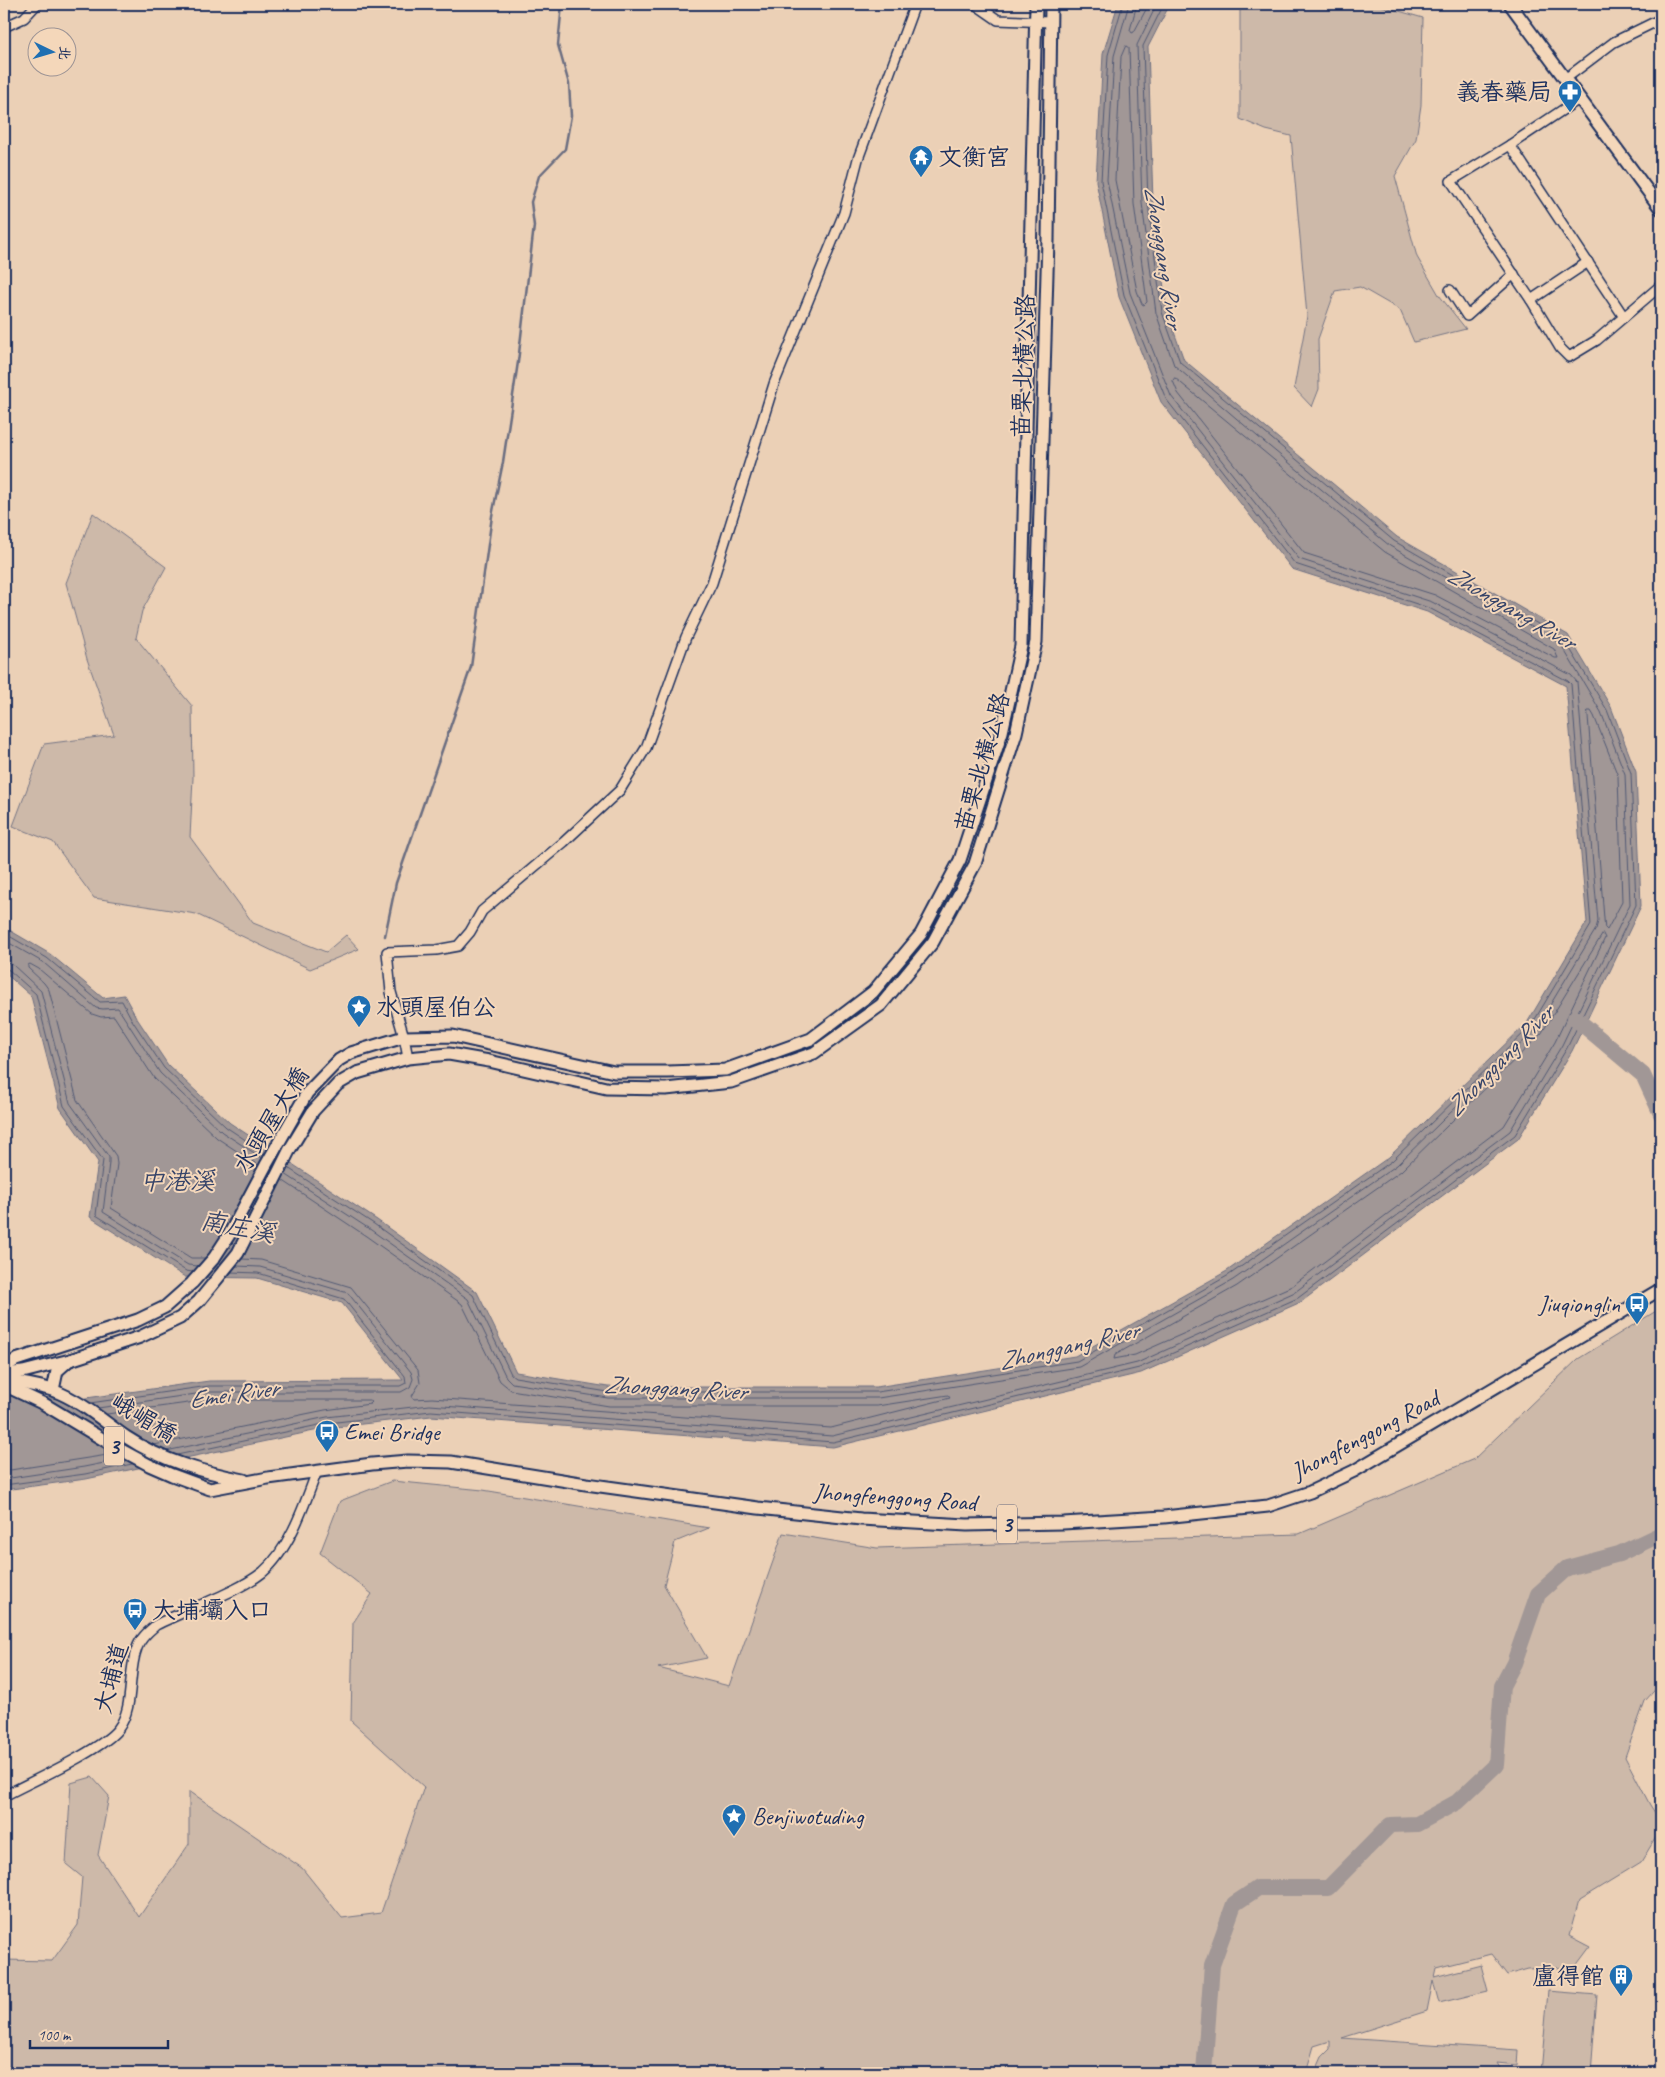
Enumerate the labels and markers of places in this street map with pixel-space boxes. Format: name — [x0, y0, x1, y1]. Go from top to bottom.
place label: 義春藥局 — [1456, 77, 1552, 107]
pharmacy icon: 義春藥局 — [1557, 79, 1583, 113]
place label: 文衡宮 — [938, 142, 1010, 172]
temple icon: 文衡宮 — [908, 144, 934, 178]
place label: 水頭屋伯公 — [376, 992, 496, 1022]
place icon: 水頭屋伯公 — [346, 994, 372, 1028]
place label: Jiuqionglin — [1537, 1289, 1620, 1319]
bus stop icon: Jiuqionglin — [1624, 1291, 1650, 1325]
place label: Emei Bridge — [344, 1417, 442, 1447]
bus stop icon: Emei Bridge — [314, 1419, 340, 1453]
place label: 大埔壩入口 — [152, 1595, 272, 1625]
bus stop icon: 大埔壩入口 — [122, 1597, 148, 1631]
place label: Benjiwotuding — [752, 1801, 865, 1831]
place icon: Benjiwotuding — [721, 1803, 747, 1837]
place label: 盧得館 — [1532, 1961, 1604, 1991]
building icon: 盧得館 — [1608, 1963, 1634, 1997]

